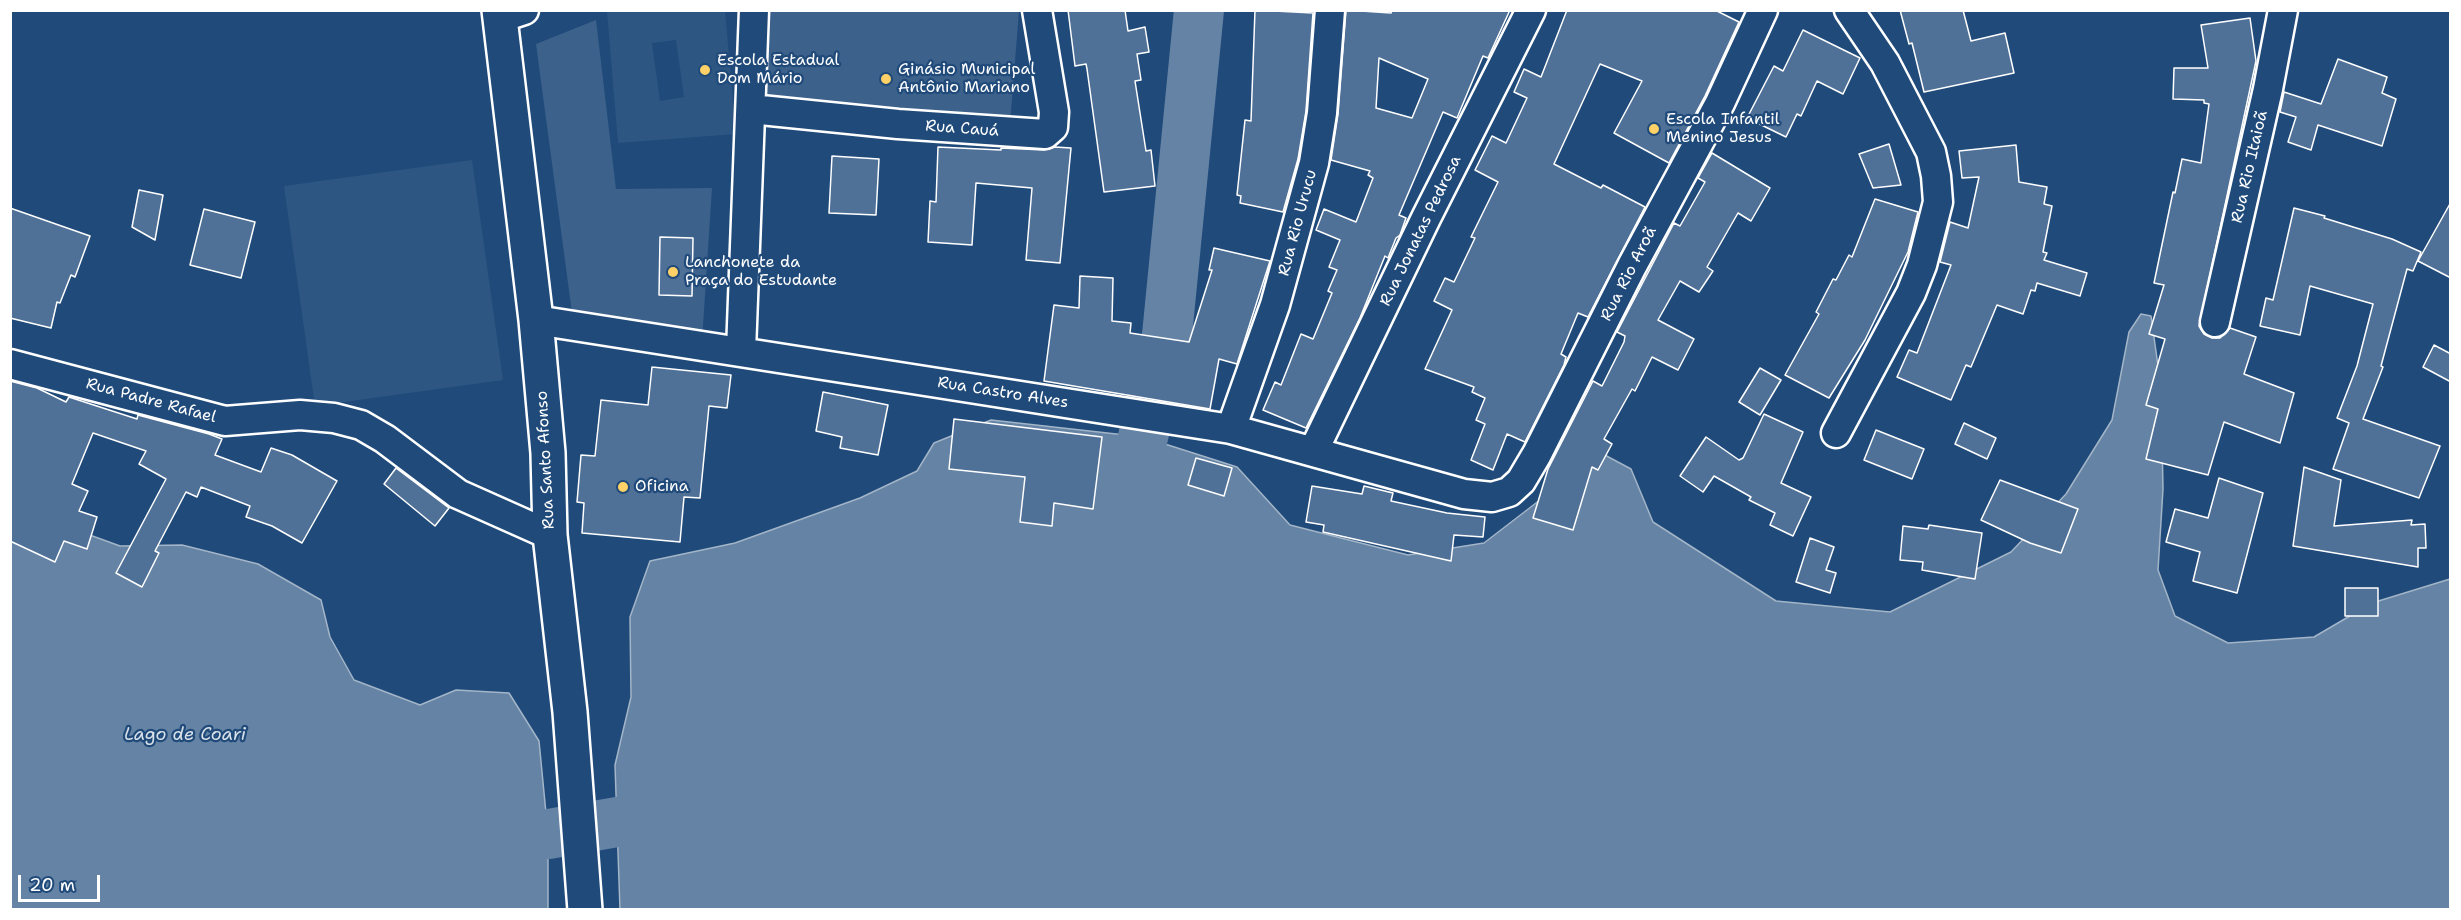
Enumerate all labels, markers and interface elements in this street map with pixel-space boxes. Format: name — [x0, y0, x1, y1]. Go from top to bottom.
place label: Escola Estadual Dom Mário — [717, 51, 839, 89]
place label: Ginásio Municipal Antônio Mariano — [898, 60, 1035, 98]
marker: Escola Estadual Dom Mário — [698, 63, 712, 77]
marker: Ginásio Municipal Antônio Mariano — [879, 72, 893, 86]
street label: Rua Rio Itaioã — [2228, 109, 2272, 225]
place label: Escola Infantil Menino Jesus — [1666, 110, 1780, 148]
street label: Rua Cauá — [925, 117, 999, 141]
marker: Escola Infantil Menino Jesus — [1647, 122, 1661, 136]
street label: Rua Jonatas Pedrosa — [1376, 153, 1466, 309]
street label: Rua Rio Urucu — [1275, 168, 1321, 278]
street label: Rua Rio Aroã — [1597, 224, 1661, 324]
place label: Lanchonete da Praça do Estudante — [685, 253, 837, 291]
marker: Lanchonete da Praça do Estudante — [666, 265, 680, 279]
street label: Rua Castro Alves — [936, 373, 1070, 413]
street label: Rua Padre Rafael — [84, 374, 218, 428]
street label: Rua Santo Afonso — [533, 390, 559, 530]
place label: Oficina — [635, 477, 689, 497]
marker: Oficina — [616, 480, 630, 494]
water label: Lago de Coari — [124, 724, 246, 746]
scale bar — [21, 863, 104, 901]
text: 20 m — [29, 873, 75, 897]

